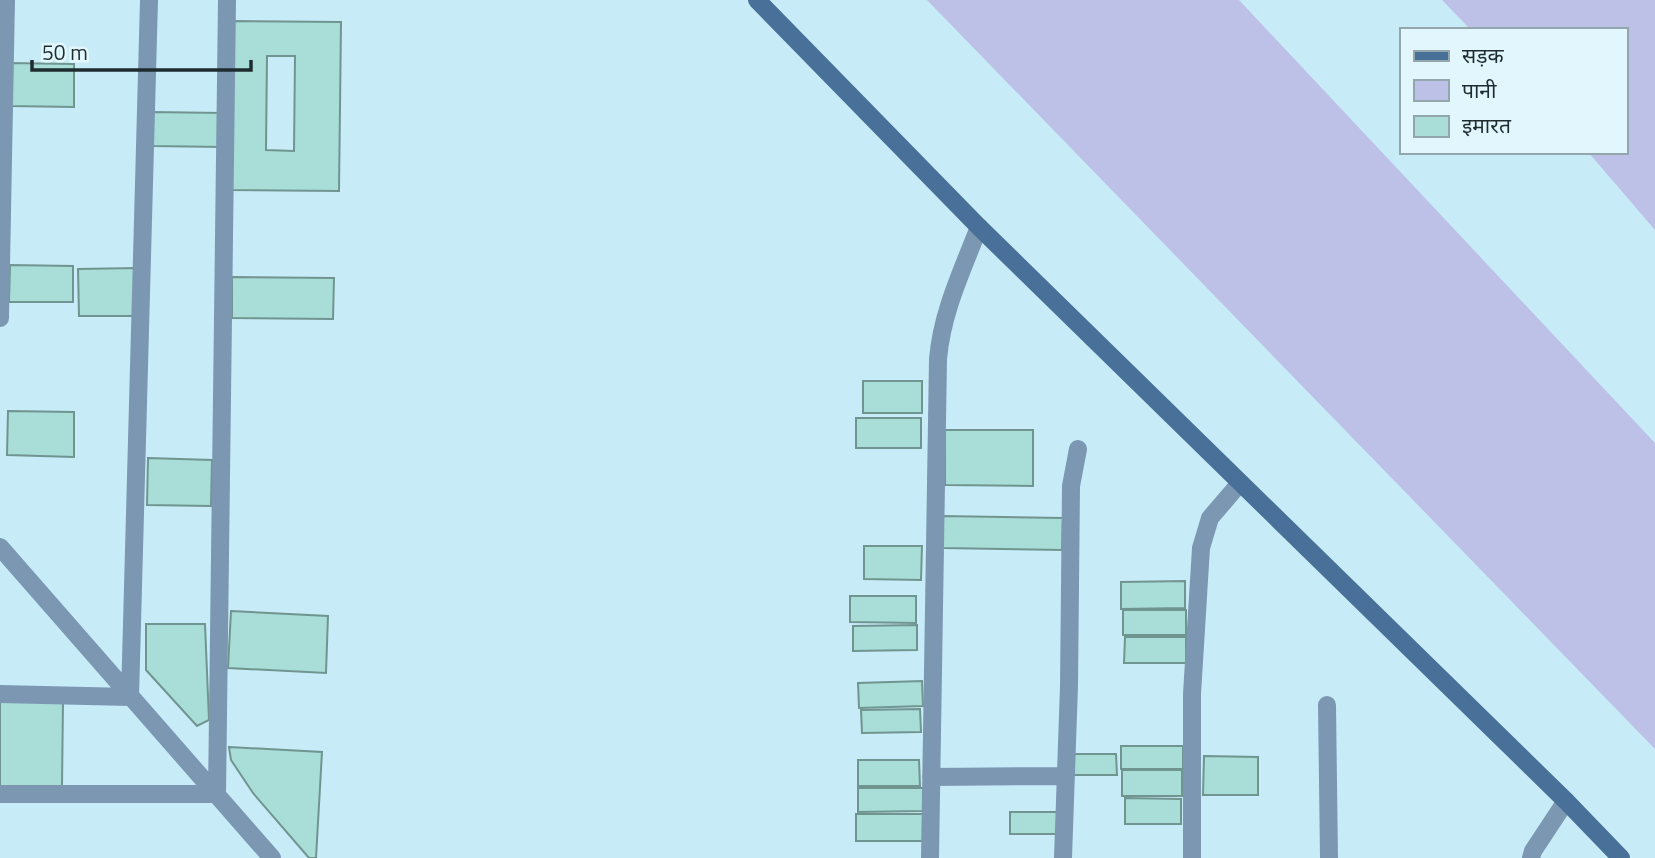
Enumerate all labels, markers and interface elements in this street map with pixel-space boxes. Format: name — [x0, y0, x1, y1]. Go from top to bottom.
scale bar — [32, 28, 250, 72]
legend — [1400, 28, 1627, 154]
text: 50 m — [42, 36, 88, 68]
text: सड़क — [1462, 39, 1504, 71]
text: पानी — [1462, 74, 1497, 106]
text: इमारत — [1462, 109, 1512, 141]

